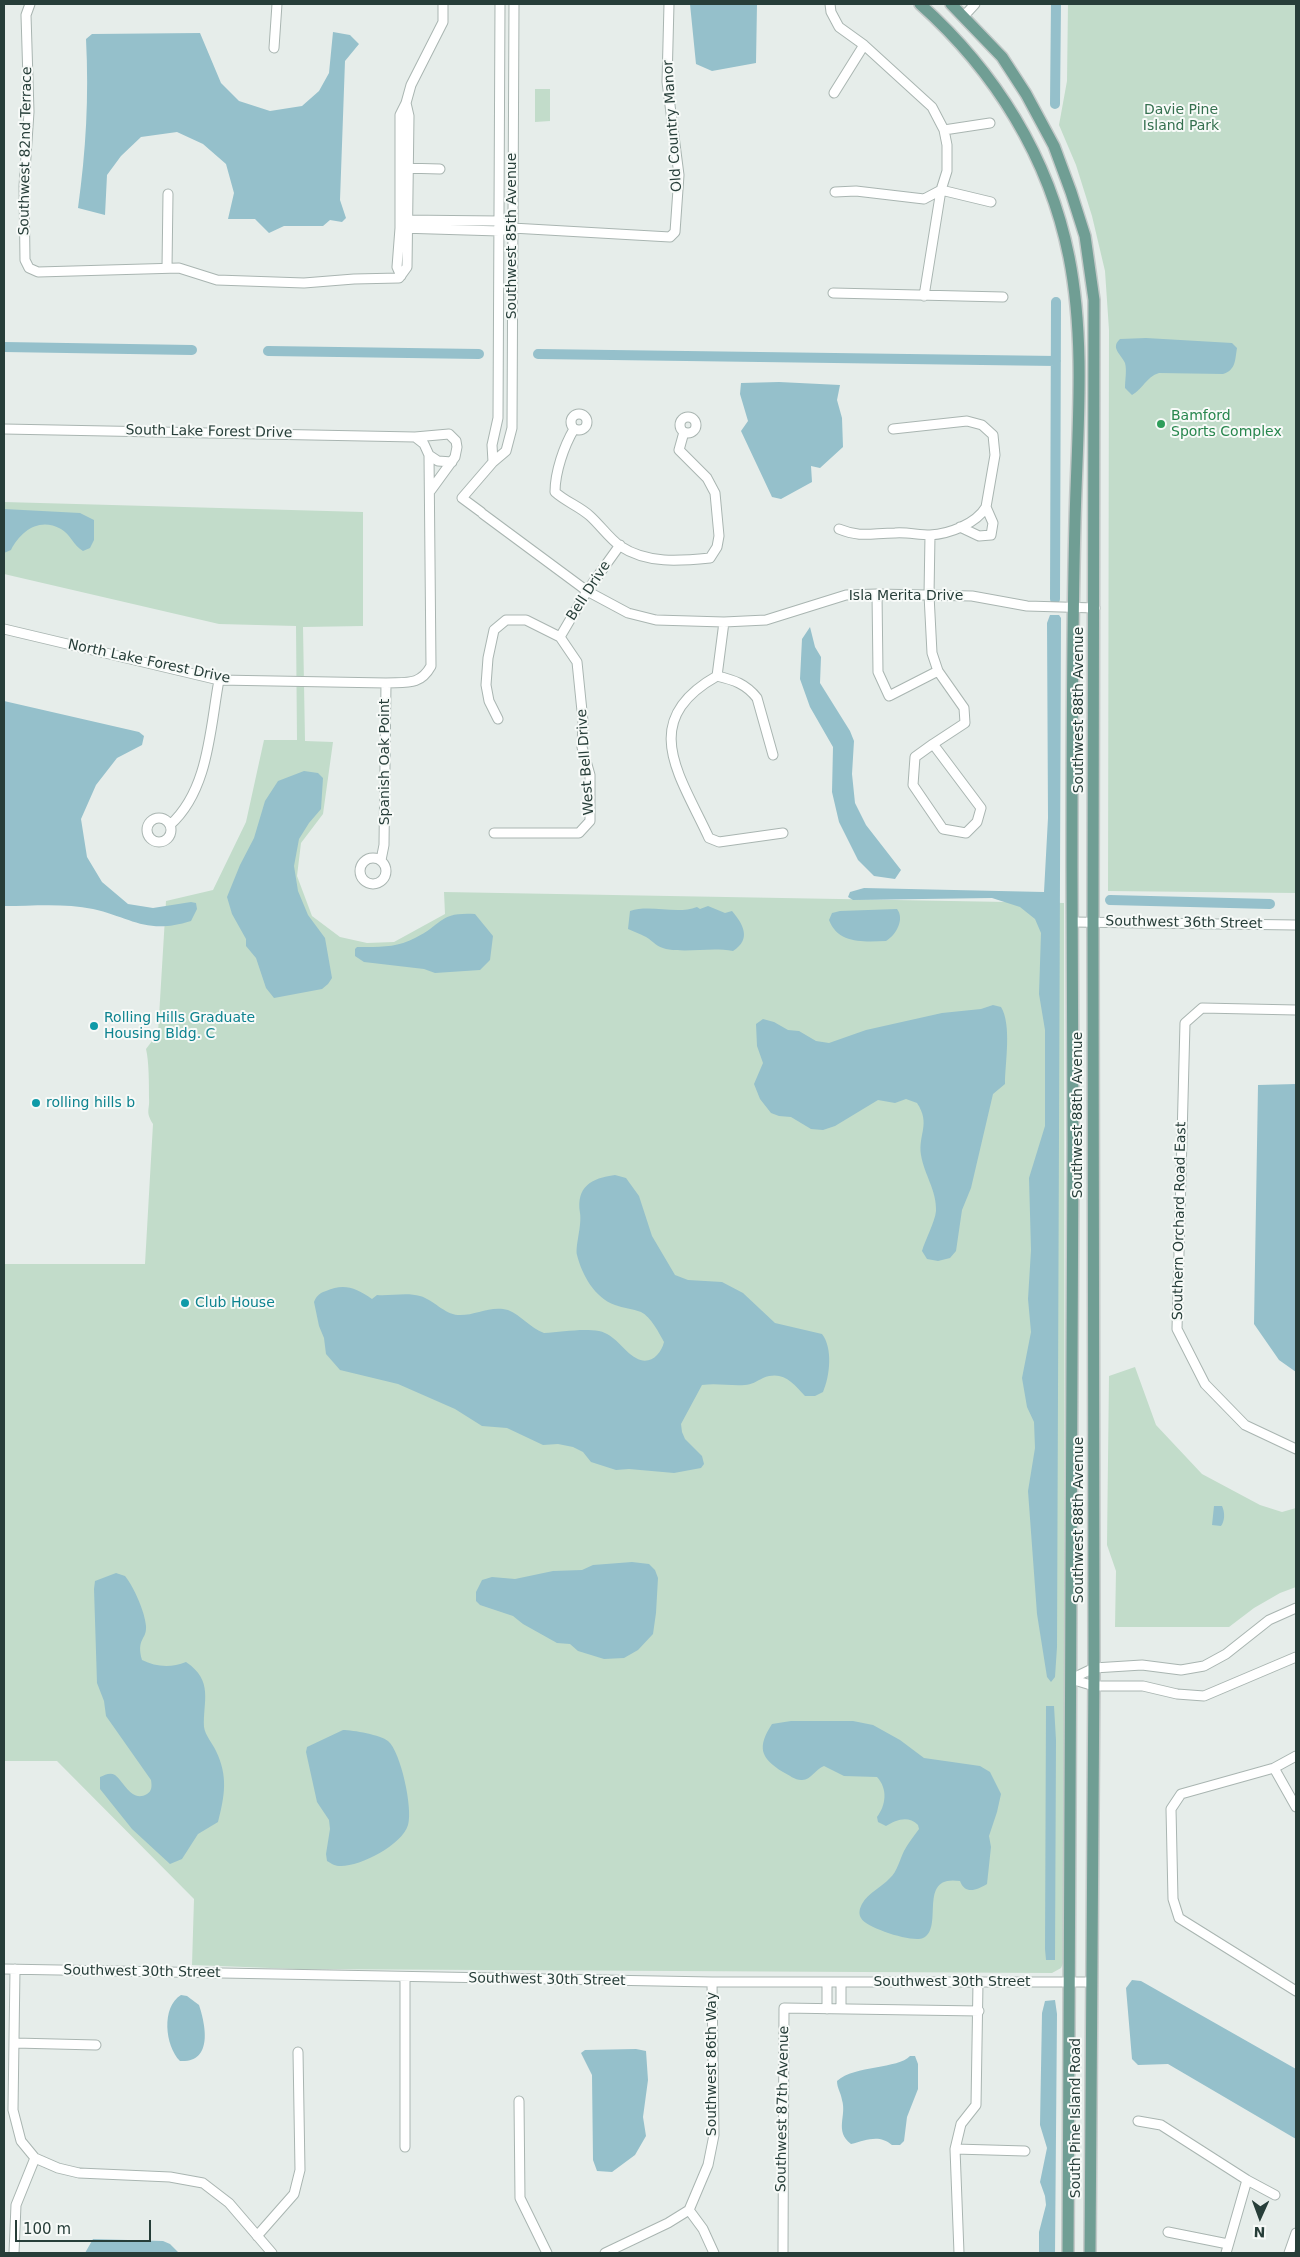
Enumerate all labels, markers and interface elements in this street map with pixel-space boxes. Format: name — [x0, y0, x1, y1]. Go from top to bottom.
street label: Old Country Manor — [660, 59, 686, 193]
street label: Southwest 82nd Terrace — [16, 66, 36, 236]
park label: Davie Pine Island Park — [1143, 102, 1219, 134]
street label: Southwest 85th Avenue — [504, 153, 520, 319]
place label: Bamford Sports Complex — [1171, 408, 1282, 441]
marker: Bamford Sports Complex — [1155, 418, 1167, 430]
street label: South Lake Forest Drive — [125, 422, 293, 442]
street label: Bell Drive — [563, 558, 615, 624]
street label: Isla Merita Drive — [849, 588, 963, 604]
street label: Southwest 88th Avenue — [1071, 627, 1087, 793]
street label: North Lake Forest Drive — [66, 637, 232, 687]
street label: Spanish Oak Point — [377, 699, 393, 825]
street label: West Bell Drive — [574, 708, 598, 816]
street label: Southwest 36th Street — [1105, 913, 1263, 933]
place label: Rolling Hills Graduate Housing Bldg. C — [104, 1010, 255, 1042]
marker: Rolling Hills Graduate Housing Bldg. C — [88, 1020, 100, 1032]
street label: Southwest 88th Avenue — [1070, 1032, 1086, 1198]
place label: rolling hills b — [46, 1095, 135, 1111]
marker: rolling hills b — [30, 1097, 42, 1109]
street label: Southern Orchard Road East — [1170, 1122, 1190, 1320]
place label: Club House — [195, 1295, 275, 1311]
marker: Club House — [179, 1297, 191, 1309]
street label: Southwest 88th Avenue — [1071, 1437, 1087, 1603]
street label: Southwest 30th Street — [63, 1962, 221, 1982]
street label: Southwest 30th Street — [468, 1970, 626, 1990]
street label: Southwest 30th Street — [873, 1974, 1031, 1990]
street label: Southwest 86th Way — [704, 1992, 720, 2136]
street label: Southwest 87th Avenue — [773, 2026, 793, 2192]
street label: South Pine Island Road — [1068, 2038, 1084, 2198]
north arrow — [1235, 2192, 1285, 2242]
scale bar — [18, 2210, 154, 2242]
text: 100 m — [23, 2220, 71, 2238]
text: N — [1253, 2224, 1266, 2240]

